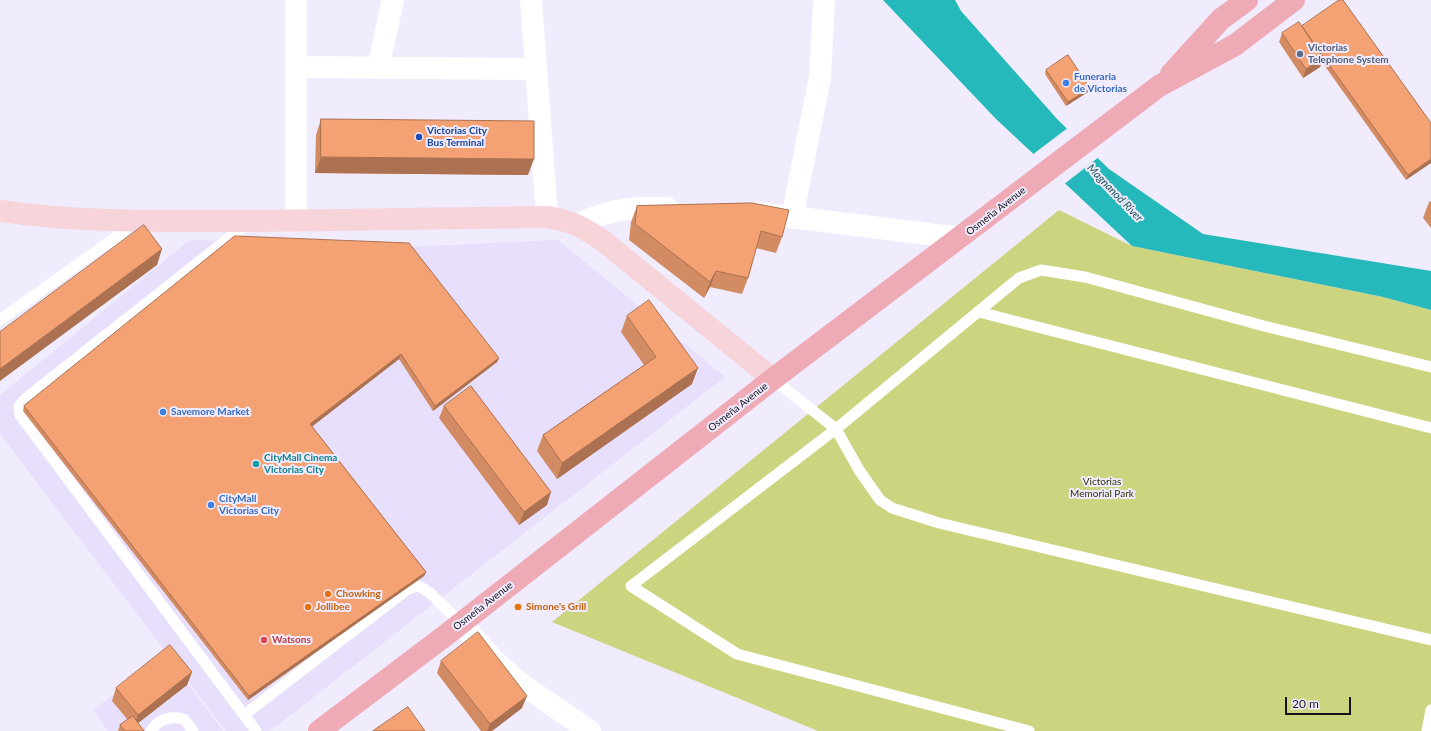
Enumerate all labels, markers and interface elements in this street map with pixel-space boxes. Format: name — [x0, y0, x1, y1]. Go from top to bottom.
place label: Victorias Telephone System — [1308, 42, 1389, 66]
marker: Victorias Telephone System — [1295, 49, 1305, 59]
place label: Funeraria de Victorias — [1074, 71, 1127, 94]
marker: Funeraria de Victorias — [1061, 78, 1071, 88]
place label: Victorias City Bus Terminal — [427, 125, 487, 148]
marker: Victorias City Bus Terminal — [414, 132, 424, 142]
water label: Magnanod River — [1084, 162, 1146, 224]
street label: Osmeña Avenue — [964, 184, 1028, 238]
street label: Osmeña Avenue — [706, 380, 770, 434]
place label: Savemore Market — [171, 406, 250, 418]
marker: Savemore Market — [158, 407, 168, 417]
place label: CityMall Cinema Victorias City — [264, 452, 337, 476]
marker: CityMall Cinema Victorias City — [251, 459, 261, 469]
park label: Victorias Memorial Park — [1070, 476, 1134, 500]
place label: CityMall Victorias City — [219, 493, 279, 516]
marker: CityMall Victorias City — [206, 500, 216, 510]
street label: Osmeña Avenue — [451, 579, 515, 633]
place label: Chowking — [336, 588, 381, 600]
marker: Chowking — [323, 589, 333, 599]
place label: Jollibee — [316, 601, 350, 613]
place label: Simone's Grill — [526, 601, 586, 613]
marker: Jollibee — [303, 602, 313, 612]
marker: Simone's Grill — [513, 602, 523, 612]
place label: Watsons — [272, 634, 311, 646]
marker: Watsons — [259, 635, 269, 645]
scale bar — [1287, 689, 1353, 715]
text: 20 m — [1292, 696, 1319, 711]

